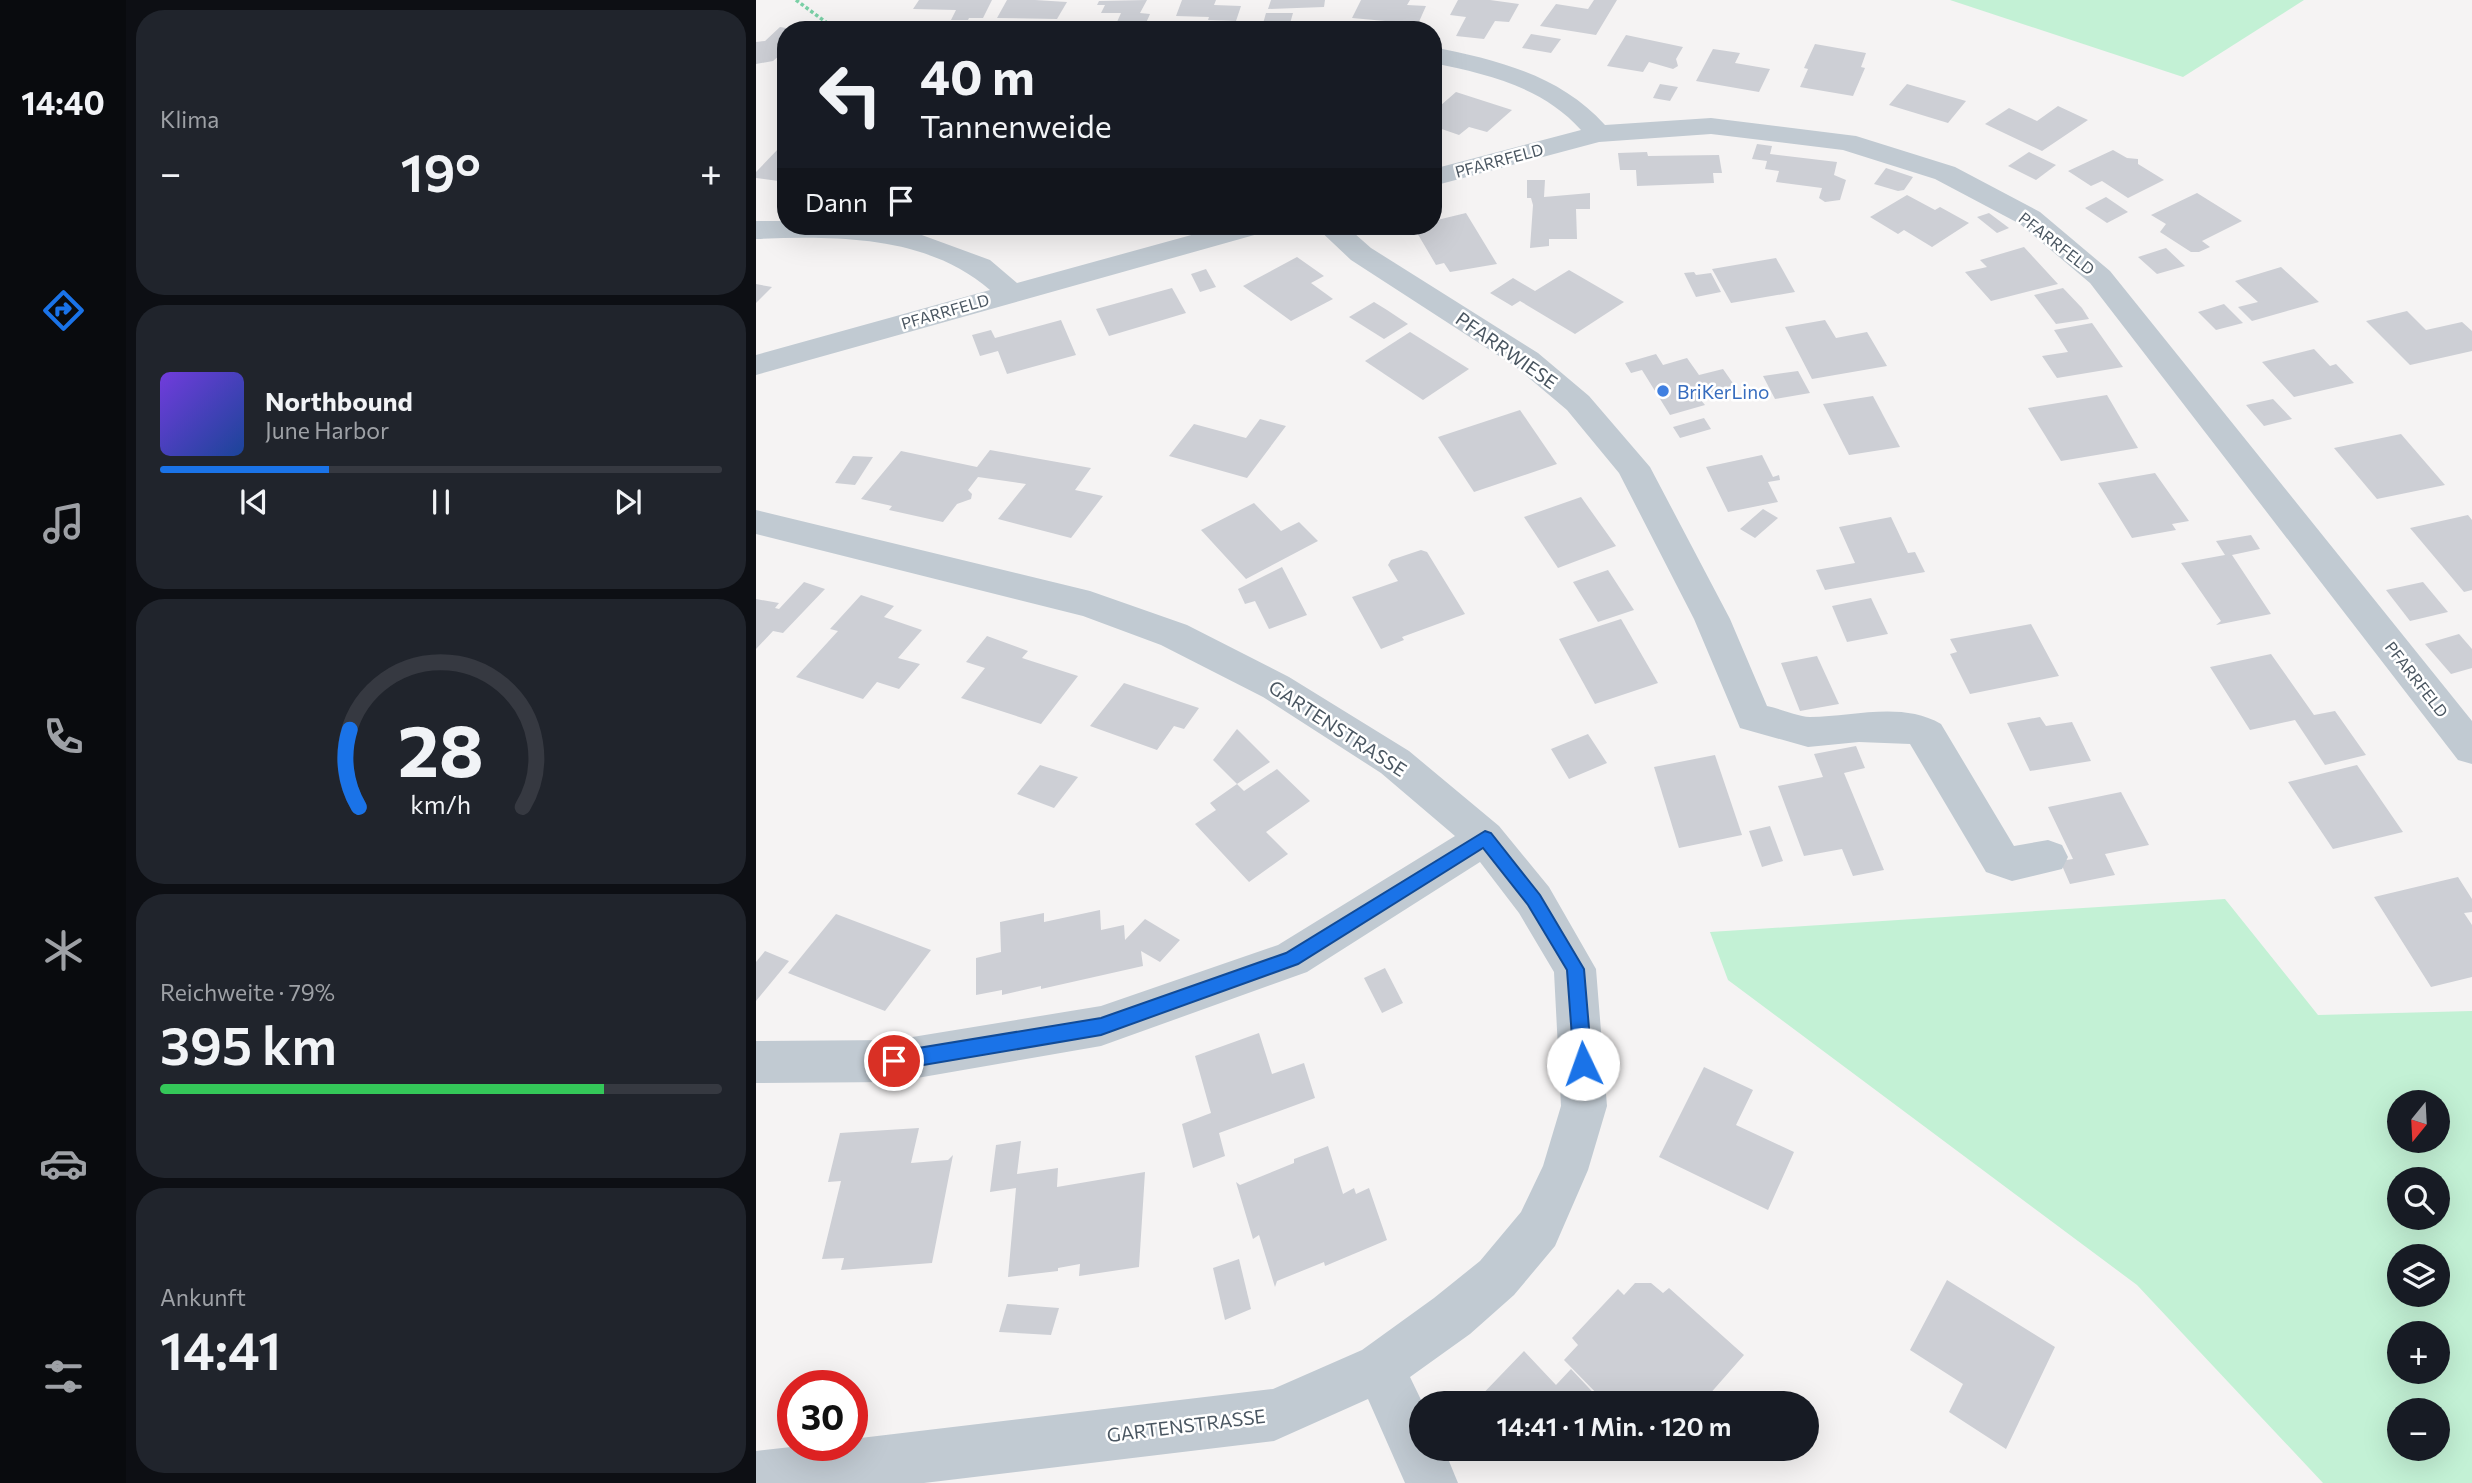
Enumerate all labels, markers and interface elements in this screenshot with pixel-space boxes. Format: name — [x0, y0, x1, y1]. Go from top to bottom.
text: 40 m — [920, 45, 1035, 105]
icon: left — [805, 49, 896, 140]
text: 14:40 — [21, 82, 105, 122]
text: Klima — [160, 105, 219, 133]
text: Tannenweide — [920, 105, 1112, 145]
text: 19° — [400, 139, 481, 203]
street label: PFARRFELD — [1453, 139, 1545, 181]
text: − — [160, 148, 182, 195]
text: + — [700, 148, 722, 195]
icon: arrive — [882, 182, 920, 220]
text: Dann — [805, 186, 868, 217]
street label: PFARRFELD — [2015, 208, 2099, 278]
icon: directions — [39, 286, 88, 335]
street label: PFARRFELD — [899, 289, 991, 333]
street label: PFARRWIESE — [1452, 307, 1562, 393]
place label: BriKerLino — [1677, 380, 1769, 403]
marker: BriKerLino — [1655, 383, 1671, 399]
text: Northbound — [265, 385, 413, 416]
text: June Harbor — [265, 416, 389, 444]
icon: previous — [235, 483, 273, 521]
icon: pause — [422, 483, 460, 521]
icon: next — [609, 483, 647, 521]
icon: music — [39, 499, 88, 548]
street label: PFARRFELD — [2382, 637, 2452, 721]
street label: GARTENSTRASSE — [1265, 675, 1411, 781]
text: 28 — [398, 704, 484, 793]
icon: phone — [39, 712, 88, 761]
text: km/h — [411, 789, 471, 819]
icon: climate — [39, 926, 88, 975]
text: Reichweite · 79% — [160, 978, 335, 1006]
text: 395 km — [160, 1012, 337, 1076]
position arrow — [1546, 1027, 1620, 1101]
pin — [864, 1031, 924, 1091]
icon: arrive — [875, 1042, 913, 1080]
north arrow — [2387, 1090, 2450, 1153]
map controls — [2387, 1090, 2450, 1461]
icon: car — [39, 1139, 88, 1188]
button: search — [2387, 1167, 2450, 1230]
button: layers — [2387, 1244, 2450, 1307]
text: Ankunft — [160, 1283, 246, 1311]
text: 14:41 — [160, 1317, 281, 1381]
button: + — [2387, 1321, 2450, 1384]
icon: filters — [39, 1352, 88, 1401]
speed limit sign: 30 — [777, 1370, 868, 1461]
button: − — [2387, 1398, 2450, 1461]
street label: GARTENSTRASSE — [1105, 1404, 1267, 1446]
text: 14:41 · 1 Min. · 120 m — [1497, 1410, 1731, 1441]

